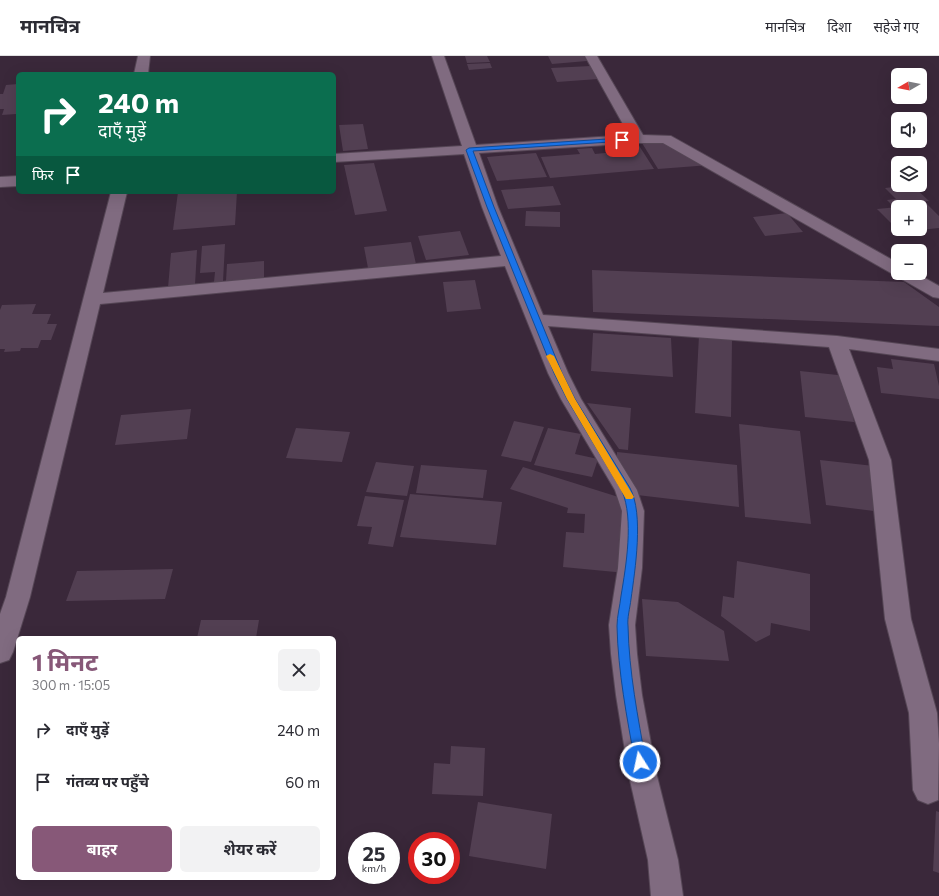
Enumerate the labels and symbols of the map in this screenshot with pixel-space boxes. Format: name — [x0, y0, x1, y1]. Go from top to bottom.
north arrow — [891, 68, 927, 104]
pin — [605, 123, 639, 157]
position arrow — [619, 741, 661, 783]
speed limit sign: 30 — [408, 832, 460, 884]

